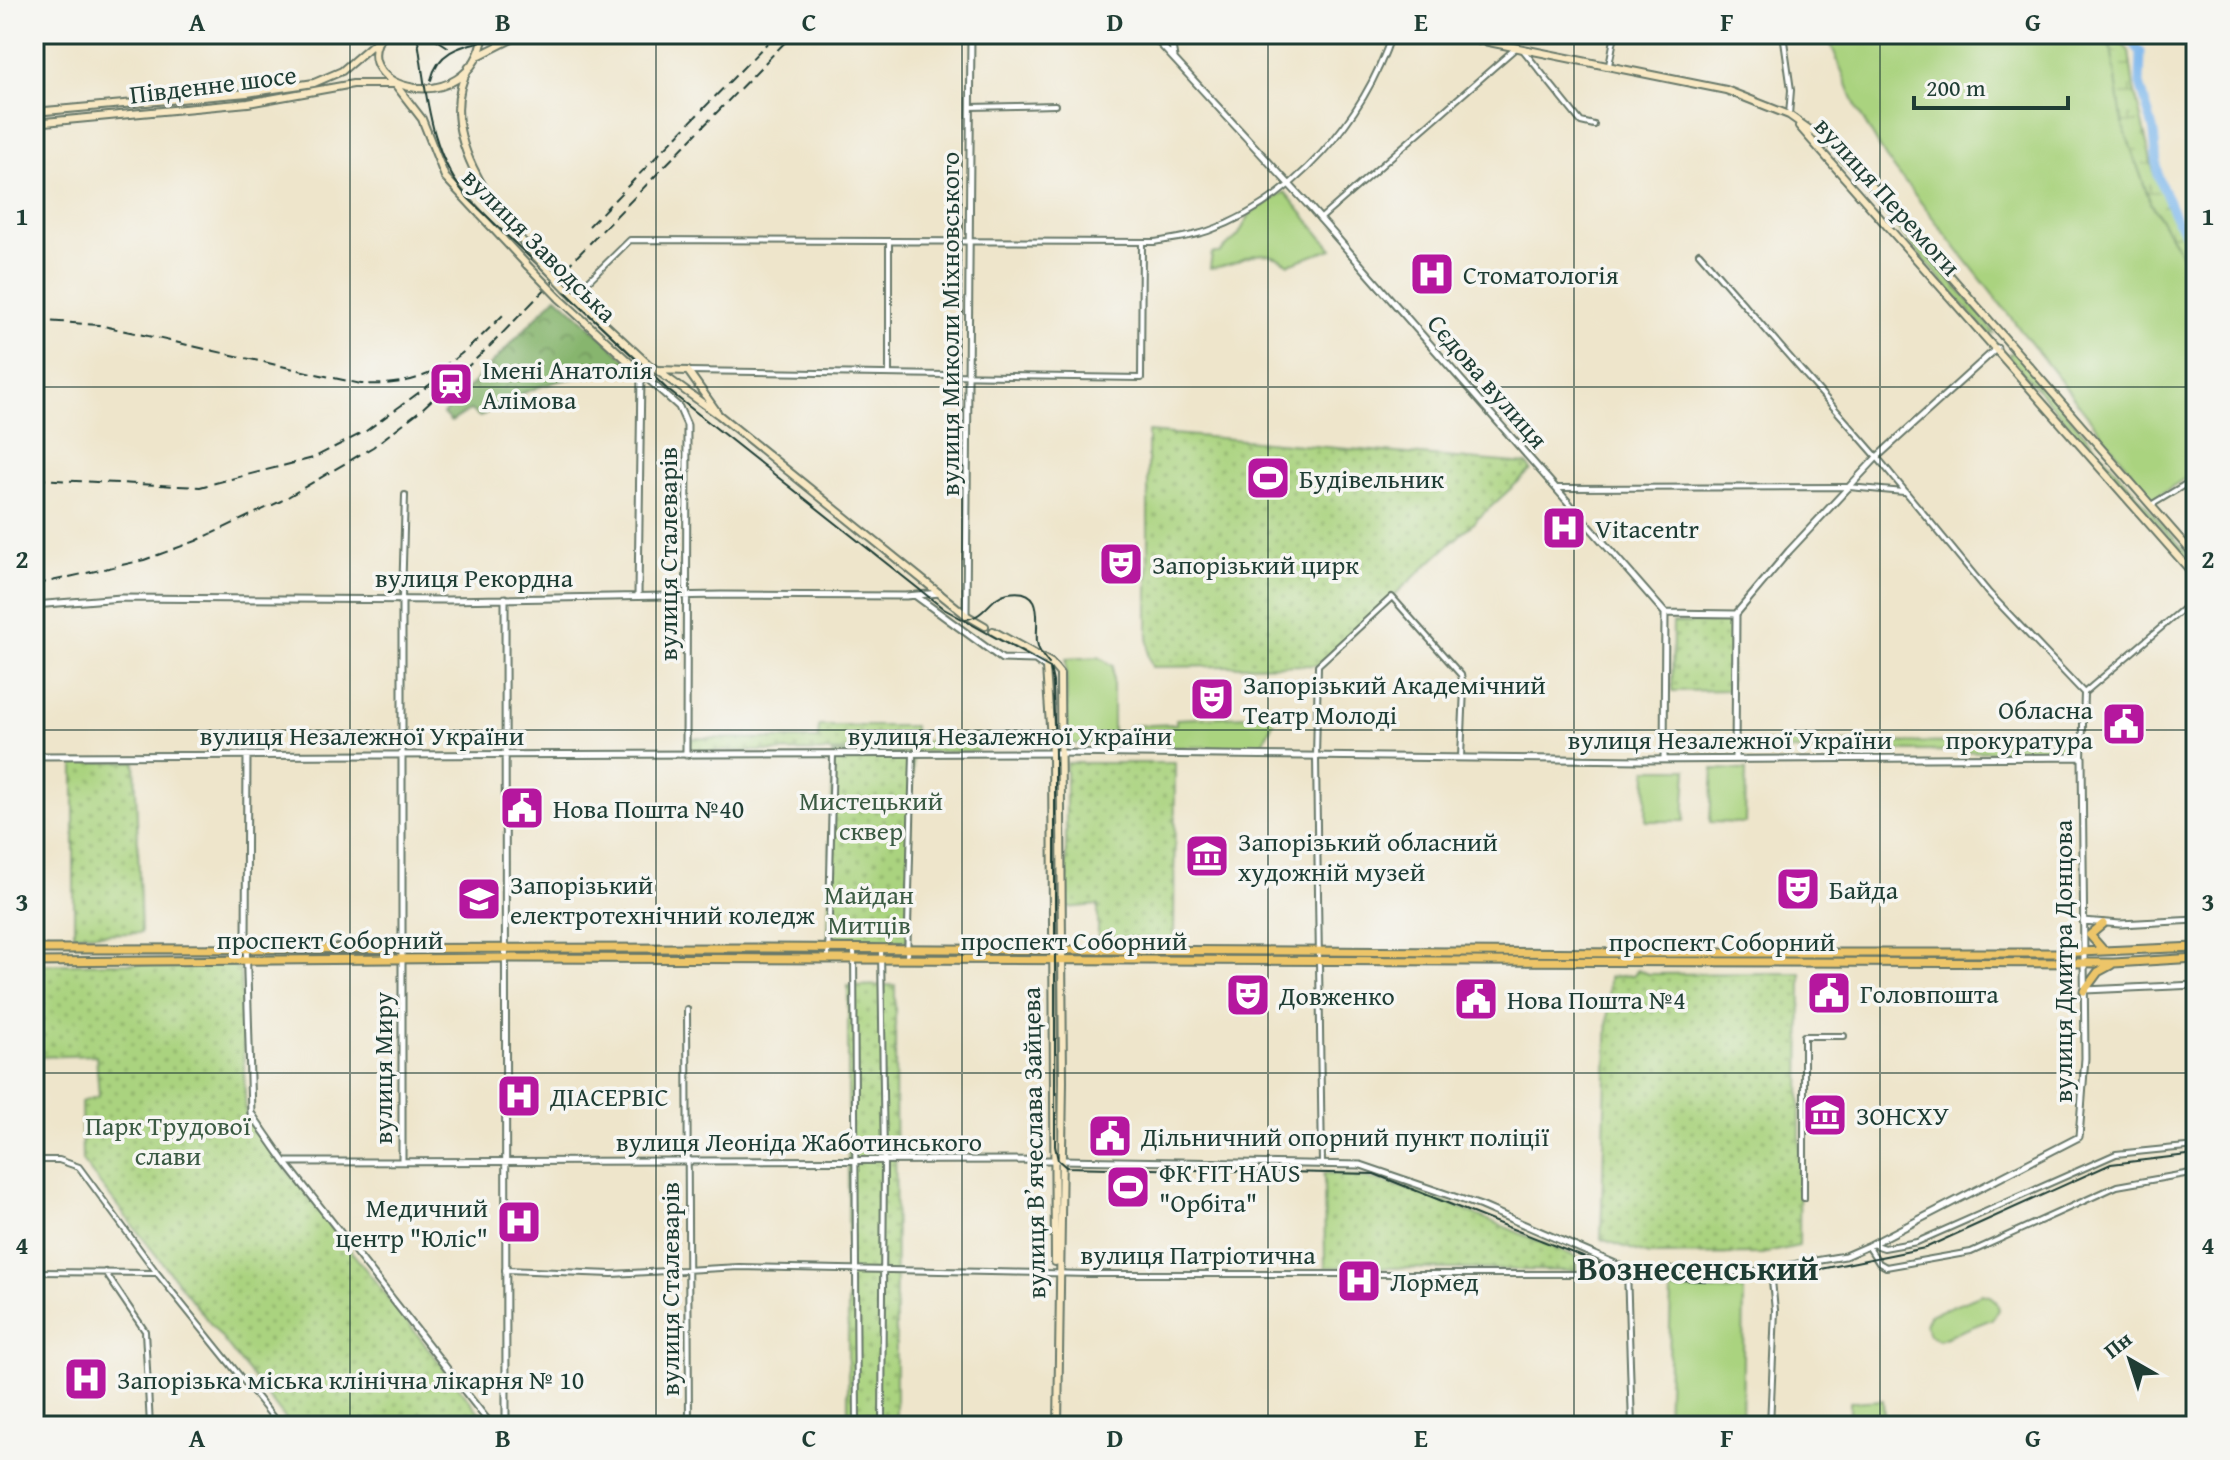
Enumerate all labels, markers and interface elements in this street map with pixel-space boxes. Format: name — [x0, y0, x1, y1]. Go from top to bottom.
text: A — [189, 2, 206, 41]
text: B — [495, 2, 511, 41]
text: C — [802, 2, 816, 41]
text: D — [1107, 2, 1123, 41]
text: E — [1414, 2, 1428, 41]
text: F — [1720, 2, 1734, 41]
text: G — [2025, 2, 2041, 41]
street label: Південне шосе — [127, 54, 299, 114]
scale bar — [1914, 60, 2068, 110]
text: 200 m — [1926, 70, 1986, 105]
street label: вулиця Перемоги — [1806, 108, 1970, 284]
street label: вулиця Миколи Міхновського — [930, 152, 969, 496]
street label: вулиця Заводська — [454, 159, 627, 332]
text: 1 — [15, 196, 29, 235]
text: 1 — [2201, 196, 2215, 235]
hospital icon: Стоматологія — [1408, 250, 1456, 298]
place label: Стоматологія — [1463, 255, 1619, 294]
street label: Сєдова вулиця — [1418, 305, 1558, 457]
place label: Імені Анатолія Алімова — [482, 350, 653, 419]
station icon: Імені Анатолія Алімова — [427, 360, 475, 408]
street label: вулиця Сталеварів — [648, 447, 687, 661]
sports icon: Будівельник — [1244, 454, 1292, 502]
place label: Будівельник — [1299, 459, 1444, 498]
hospital icon: Vitacentr — [1540, 504, 1588, 552]
place label: Vitacentr — [1595, 509, 1699, 548]
text: 2 — [15, 539, 29, 578]
text: 2 — [2201, 539, 2215, 578]
theatre icon: Запорізький цирк — [1097, 540, 1145, 588]
place label: Запорізький цирк — [1152, 545, 1359, 584]
street label: вулиця Рекордна — [375, 558, 574, 597]
place label: Запорізький Академічний Театр Молоді — [1243, 665, 1546, 734]
theatre icon: Запорізький Академічний Театр Молоді — [1188, 675, 1236, 723]
place label: Обласна прокуратура — [1946, 690, 2094, 759]
public building icon: Обласна прокуратура — [2100, 700, 2148, 748]
street label: вулиця Незалежної України — [200, 716, 524, 755]
street label: вулиця Незалежної України — [848, 716, 1172, 755]
street label: вулиця Незалежної України — [1568, 720, 1892, 759]
park label: Мистецький сквер — [799, 781, 943, 850]
public building icon: Нова Пошта №40 — [498, 784, 546, 832]
place label: Нова Пошта №40 — [553, 789, 744, 828]
street label: вулиця Дмитра Донцова — [2043, 819, 2082, 1102]
place label: Запорізький обласний художній музей — [1238, 822, 1498, 891]
museum icon: Запорізький обласний художній музей — [1183, 832, 1231, 880]
place label: Запорізький електротехнічний коледж — [510, 865, 815, 934]
theatre icon: Байда — [1774, 865, 1822, 913]
place label: Байда — [1829, 870, 1899, 909]
school or university icon: Запорізький електротехнічний коледж — [455, 875, 503, 923]
park label: Майдан Митців — [824, 875, 914, 944]
text: 3 — [15, 882, 29, 921]
text: 3 — [2201, 882, 2215, 921]
street label: проспект Соборний — [217, 920, 443, 959]
street label: проспект Соборний — [961, 921, 1187, 960]
street label: проспект Соборний — [1609, 922, 1835, 961]
public building icon: Головпошта — [1805, 969, 1853, 1017]
theatre icon: Довженко — [1224, 971, 1272, 1019]
place label: Головпошта — [1860, 974, 1999, 1013]
public building icon: Нова Пошта №4 — [1452, 975, 1500, 1023]
place label: Довженко — [1278, 976, 1395, 1015]
place label: Нова Пошта №4 — [1507, 980, 1686, 1019]
street label: вулиця Вʼячеслава Зайцева — [1011, 986, 1055, 1299]
street label: вулиця Миру — [363, 992, 402, 1144]
hospital icon: ДІАСЕРВІС — [495, 1072, 543, 1120]
place label: ДІАСЕРВІС — [549, 1077, 669, 1116]
museum icon: ЗОНСХУ — [1801, 1091, 1849, 1139]
place label: ЗОНСХУ — [1856, 1096, 1949, 1135]
park label: Парк Трудової слави — [85, 1106, 251, 1175]
public building icon: Дільничний опорний пункт поліції — [1086, 1112, 1134, 1160]
place label: Дільничний опорний пункт поліції — [1140, 1117, 1549, 1156]
street label: вулиця Леоніда Жаботинського — [616, 1122, 982, 1161]
place label: ФК FIT HAUS "Орбіта" — [1159, 1153, 1300, 1222]
sports icon: ФК FIT HAUS "Орбіта" — [1104, 1163, 1152, 1211]
street label: вулиця Сталеварів — [650, 1182, 689, 1396]
place label: Медичний центр "Юліс" — [335, 1188, 488, 1257]
hospital icon: Медичний центр "Юліс" — [495, 1198, 543, 1246]
text: 4 — [15, 1225, 29, 1264]
text: 4 — [2201, 1225, 2215, 1264]
street label: вулиця Патріотична — [1080, 1235, 1316, 1274]
district label: Вознесенський — [1577, 1243, 1819, 1292]
hospital icon: Лормед — [1335, 1257, 1383, 1305]
place label: Лормед — [1390, 1262, 1479, 1301]
north arrow — [2090, 1320, 2170, 1400]
text: Пн — [2096, 1323, 2138, 1366]
hospital icon: Запорізька міська клінічна лікарня № 10 — [62, 1355, 110, 1403]
place label: Запорізька міська клінічна лікарня № 10 — [117, 1360, 584, 1399]
text: A — [189, 1418, 206, 1457]
text: B — [495, 1418, 511, 1457]
text: C — [802, 1418, 816, 1457]
text: D — [1107, 1418, 1123, 1457]
text: E — [1414, 1418, 1428, 1457]
text: F — [1720, 1418, 1734, 1457]
text: G — [2025, 1418, 2041, 1457]

